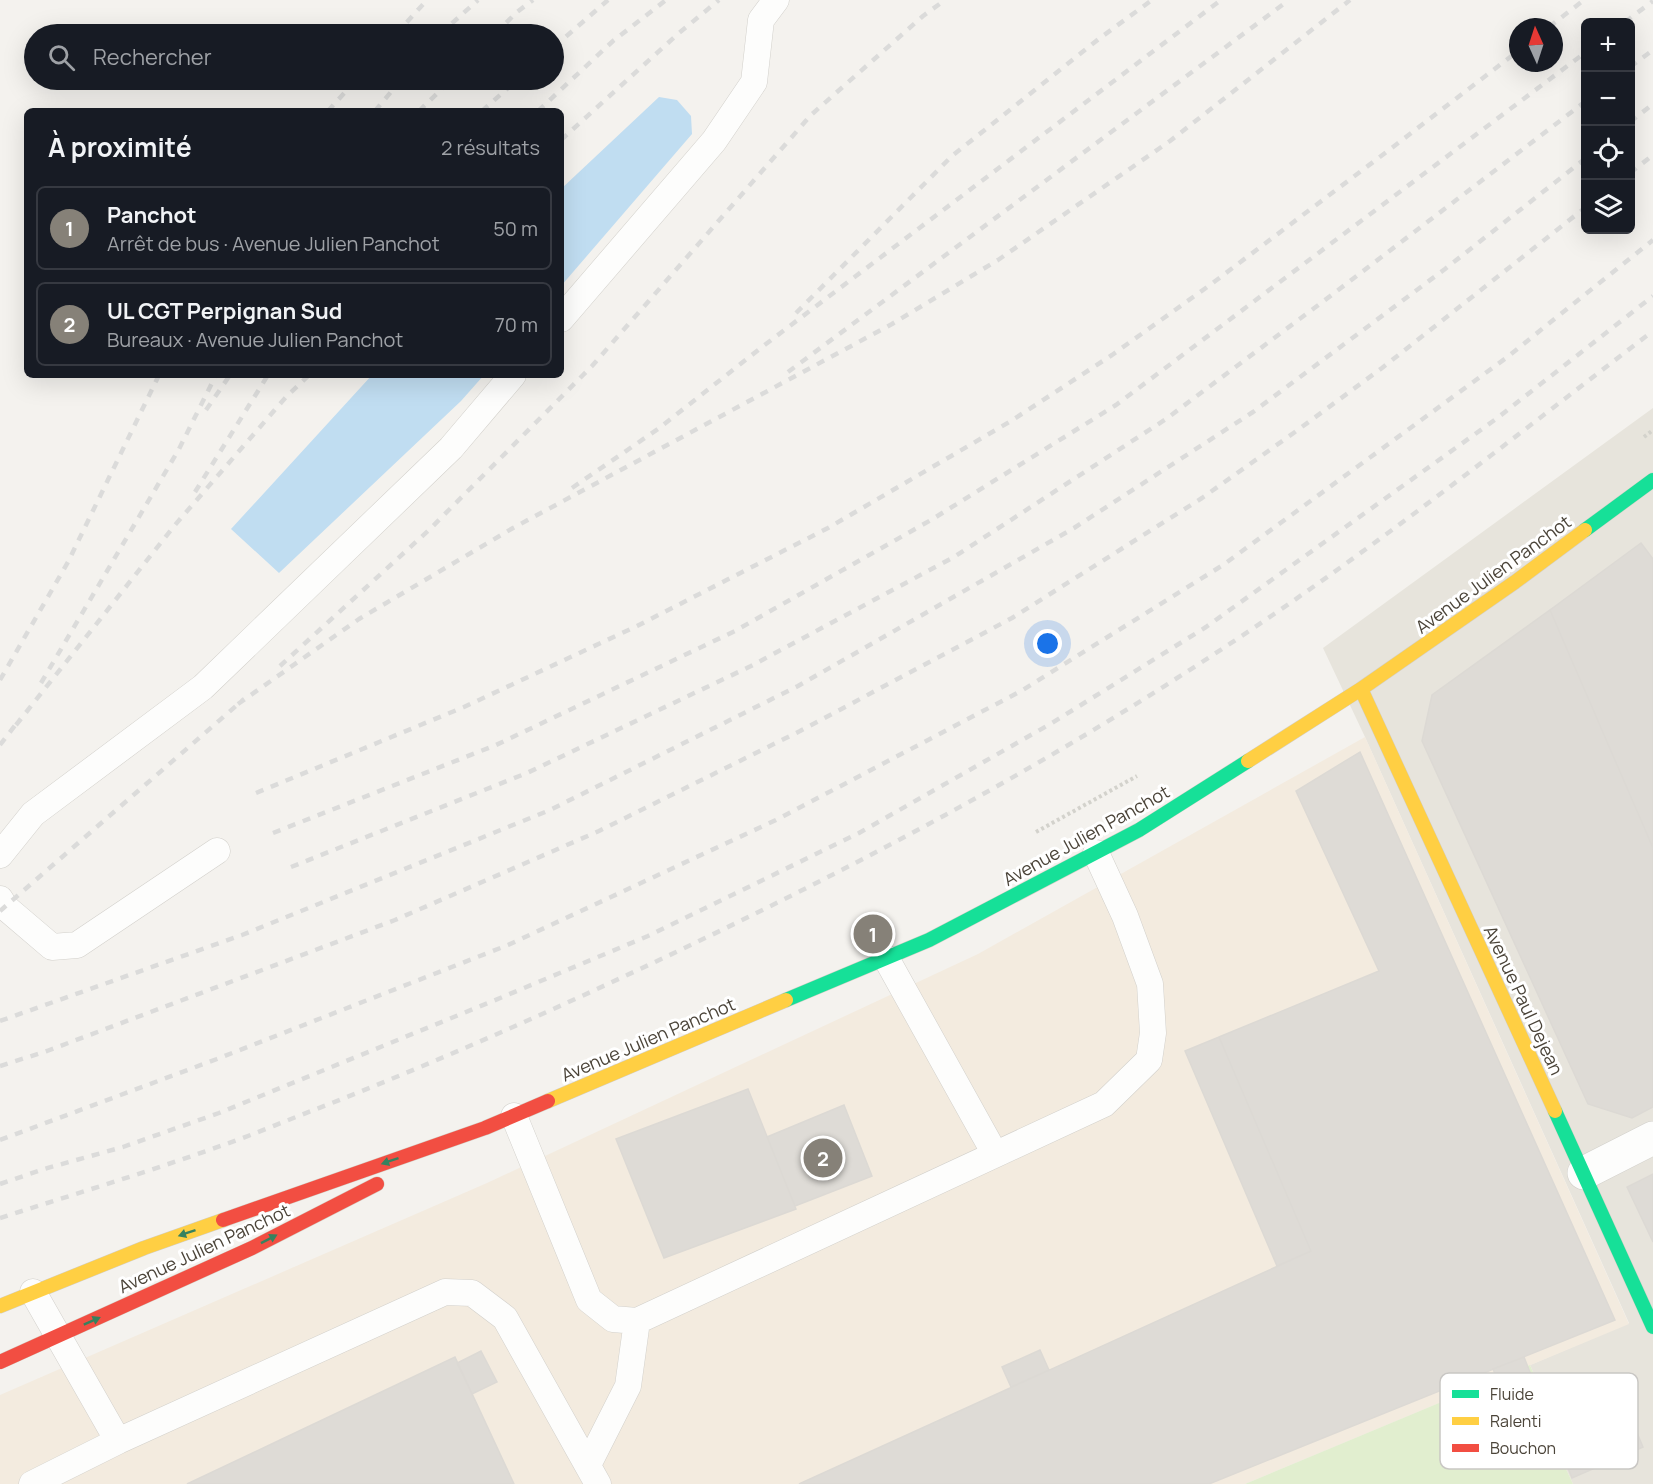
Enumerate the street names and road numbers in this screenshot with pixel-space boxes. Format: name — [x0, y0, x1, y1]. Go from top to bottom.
street label: Avenue Julien Panchot — [1410, 509, 1576, 639]
street label: Avenue Julien Panchot — [998, 779, 1174, 891]
street label: Avenue Paul Dejean — [1479, 921, 1569, 1079]
street label: Avenue Julien Panchot — [557, 991, 739, 1087]
street label: Avenue Julien Panchot — [114, 1198, 294, 1298]

